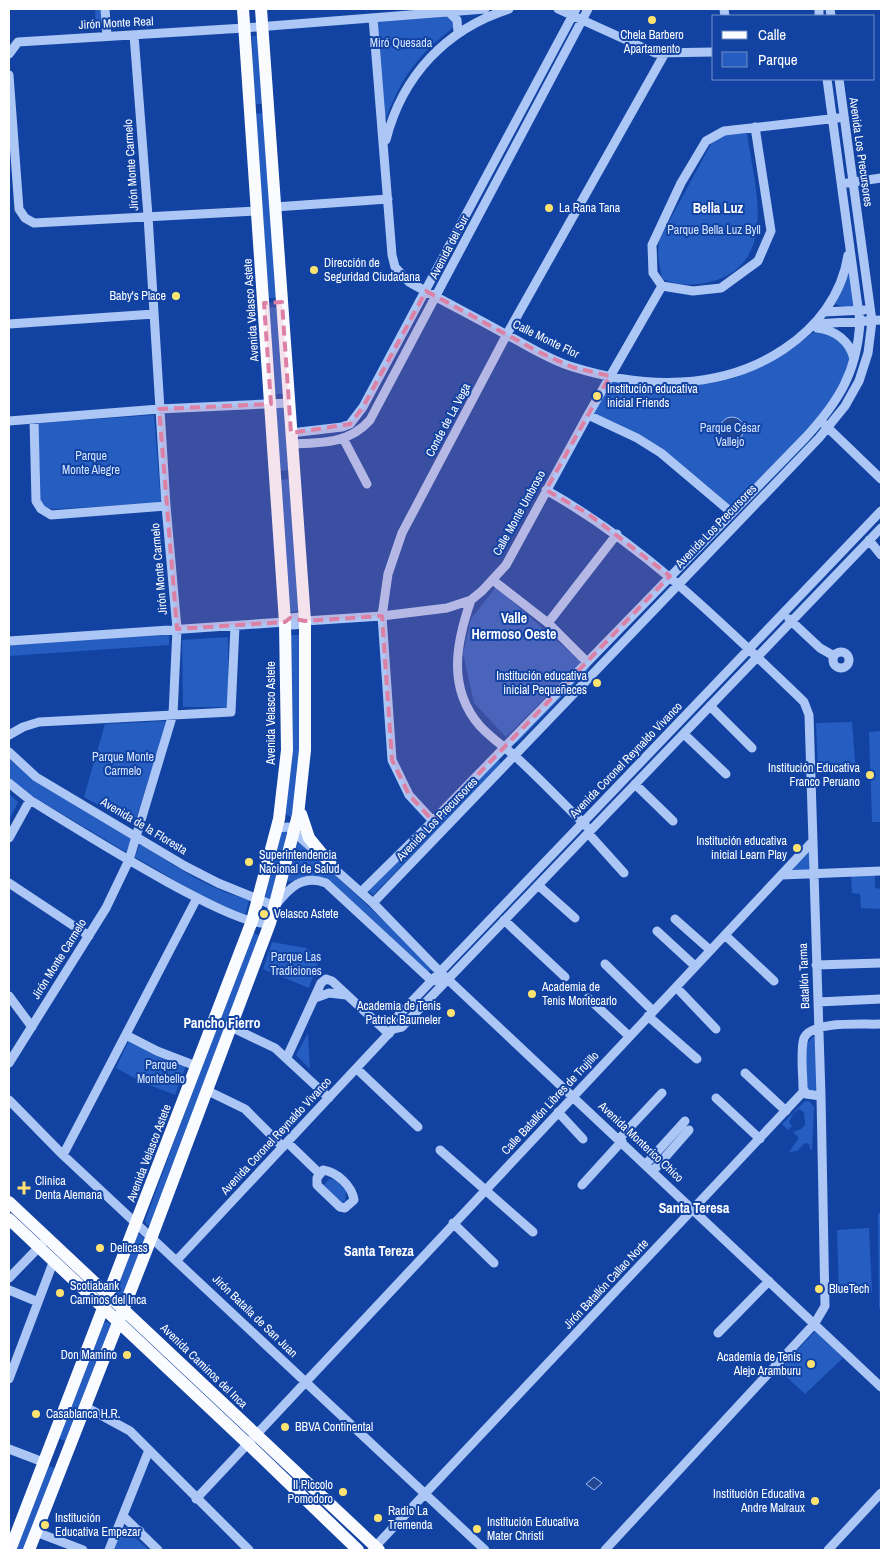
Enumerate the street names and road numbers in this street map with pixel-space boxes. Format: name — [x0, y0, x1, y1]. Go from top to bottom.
street label: Jirón Monte Real — [78, 13, 154, 33]
street label: Avenida Los Precursores — [845, 95, 877, 208]
street label: Jirón Monte Carmelo — [120, 119, 142, 211]
street label: Avenida del Sur — [425, 212, 473, 282]
street label: Avenida Velasco Astete — [239, 258, 263, 363]
street label: Calle Monte Flor — [510, 316, 583, 362]
street label: Conde de La Vega — [422, 380, 474, 460]
street label: Calle Monte Umbroso — [489, 468, 549, 558]
street label: Avenida Los Precursores — [671, 481, 760, 572]
street label: Jirón Monte Carmelo — [147, 523, 171, 615]
street label: Avenida Velasco Astete — [263, 661, 279, 766]
street label: Avenida Coronel Reynaldo Vivanco — [566, 698, 686, 822]
street label: Avenida Los Precursores — [392, 774, 481, 865]
street label: Avenida de la Floresta — [97, 793, 191, 858]
street label: Jirón Monte Carmelo — [28, 916, 90, 1002]
street label: Batallón Tarma — [795, 942, 813, 1009]
street label: Calle Batallón Libres de Trujillo — [498, 1048, 602, 1158]
street label: Avenida Coronel Reynaldo Vivanco — [216, 1074, 335, 1199]
street label: Avenida Monterico Chico — [594, 1098, 687, 1186]
street label: Avenida Velasco Astete — [123, 1102, 175, 1205]
street label: Jirón Batallón Callao Norte — [560, 1236, 652, 1332]
street label: Jirón Batalla de San Juan — [209, 1271, 301, 1361]
street label: Avenida Caminos del Inca — [156, 1320, 251, 1412]

